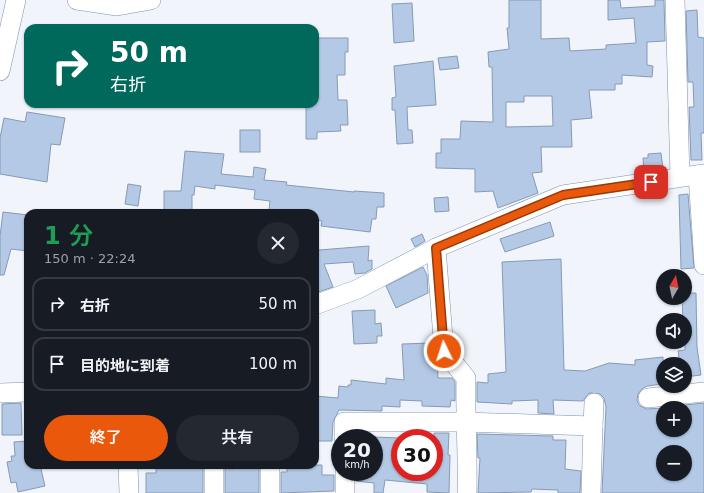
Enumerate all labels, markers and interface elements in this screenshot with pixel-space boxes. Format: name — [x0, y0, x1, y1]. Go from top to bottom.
text: 50 m — [110, 36, 188, 69]
icon: right — [44, 40, 96, 92]
text: 右折 — [110, 74, 146, 95]
pin — [634, 165, 668, 199]
icon: arrive — [640, 171, 662, 193]
text: 1 分 — [44, 222, 93, 250]
button: close — [257, 222, 299, 264]
text: 150 m · 22:24 — [44, 251, 135, 266]
north arrow — [656, 269, 692, 305]
map controls — [656, 269, 692, 481]
icon: right — [46, 293, 68, 315]
text: 50 m — [259, 295, 297, 313]
text: 右折 — [80, 297, 110, 315]
button: sound — [656, 313, 692, 349]
position arrow — [423, 330, 465, 372]
icon: arrive — [46, 353, 68, 375]
text: 100 m — [249, 355, 297, 373]
text: 目的地に到着 — [80, 357, 170, 375]
button: layers — [656, 357, 692, 393]
button: + — [656, 401, 692, 437]
button: 終了 — [44, 415, 168, 461]
button: 共有 — [176, 415, 299, 461]
speed limit sign: 30 — [391, 429, 443, 481]
text: 20 — [343, 438, 371, 462]
button: − — [656, 445, 692, 481]
text: km/h — [344, 459, 370, 470]

